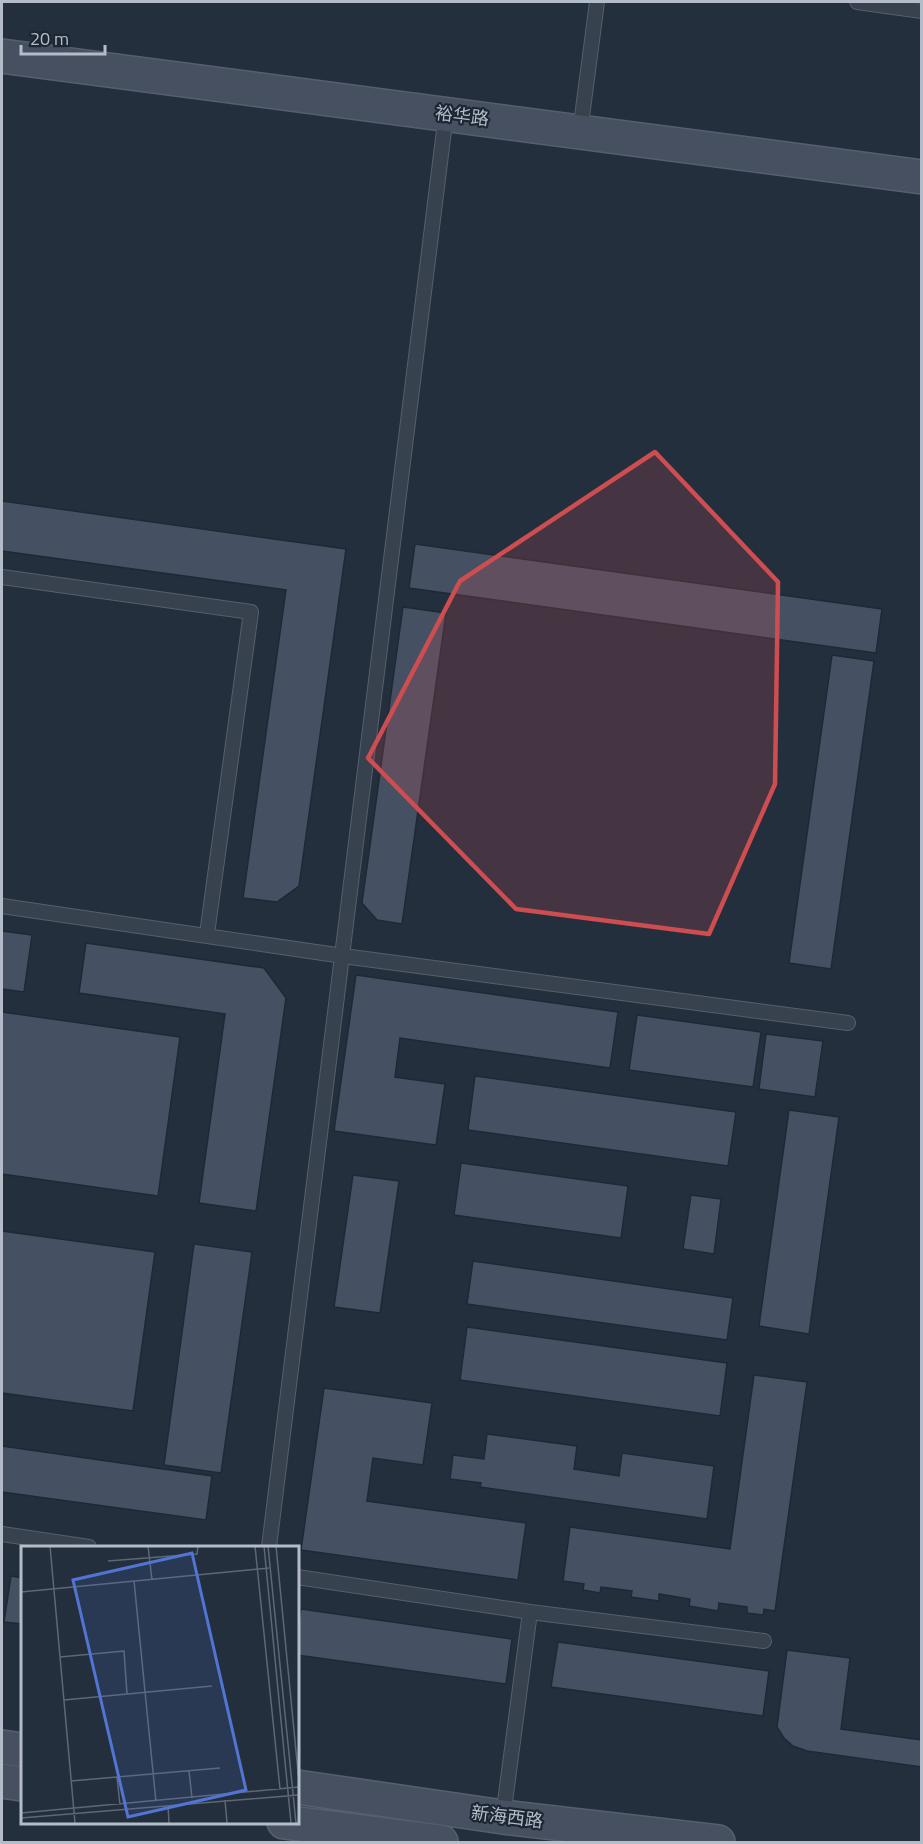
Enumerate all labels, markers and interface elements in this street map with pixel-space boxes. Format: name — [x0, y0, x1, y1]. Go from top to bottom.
scale bar — [21, 18, 105, 56]
text: 20 m — [30, 25, 69, 52]
street label: 裕华路 — [434, 99, 491, 132]
inset map — [21, 1546, 298, 1823]
street label: 新海西路 — [470, 1799, 544, 1834]

